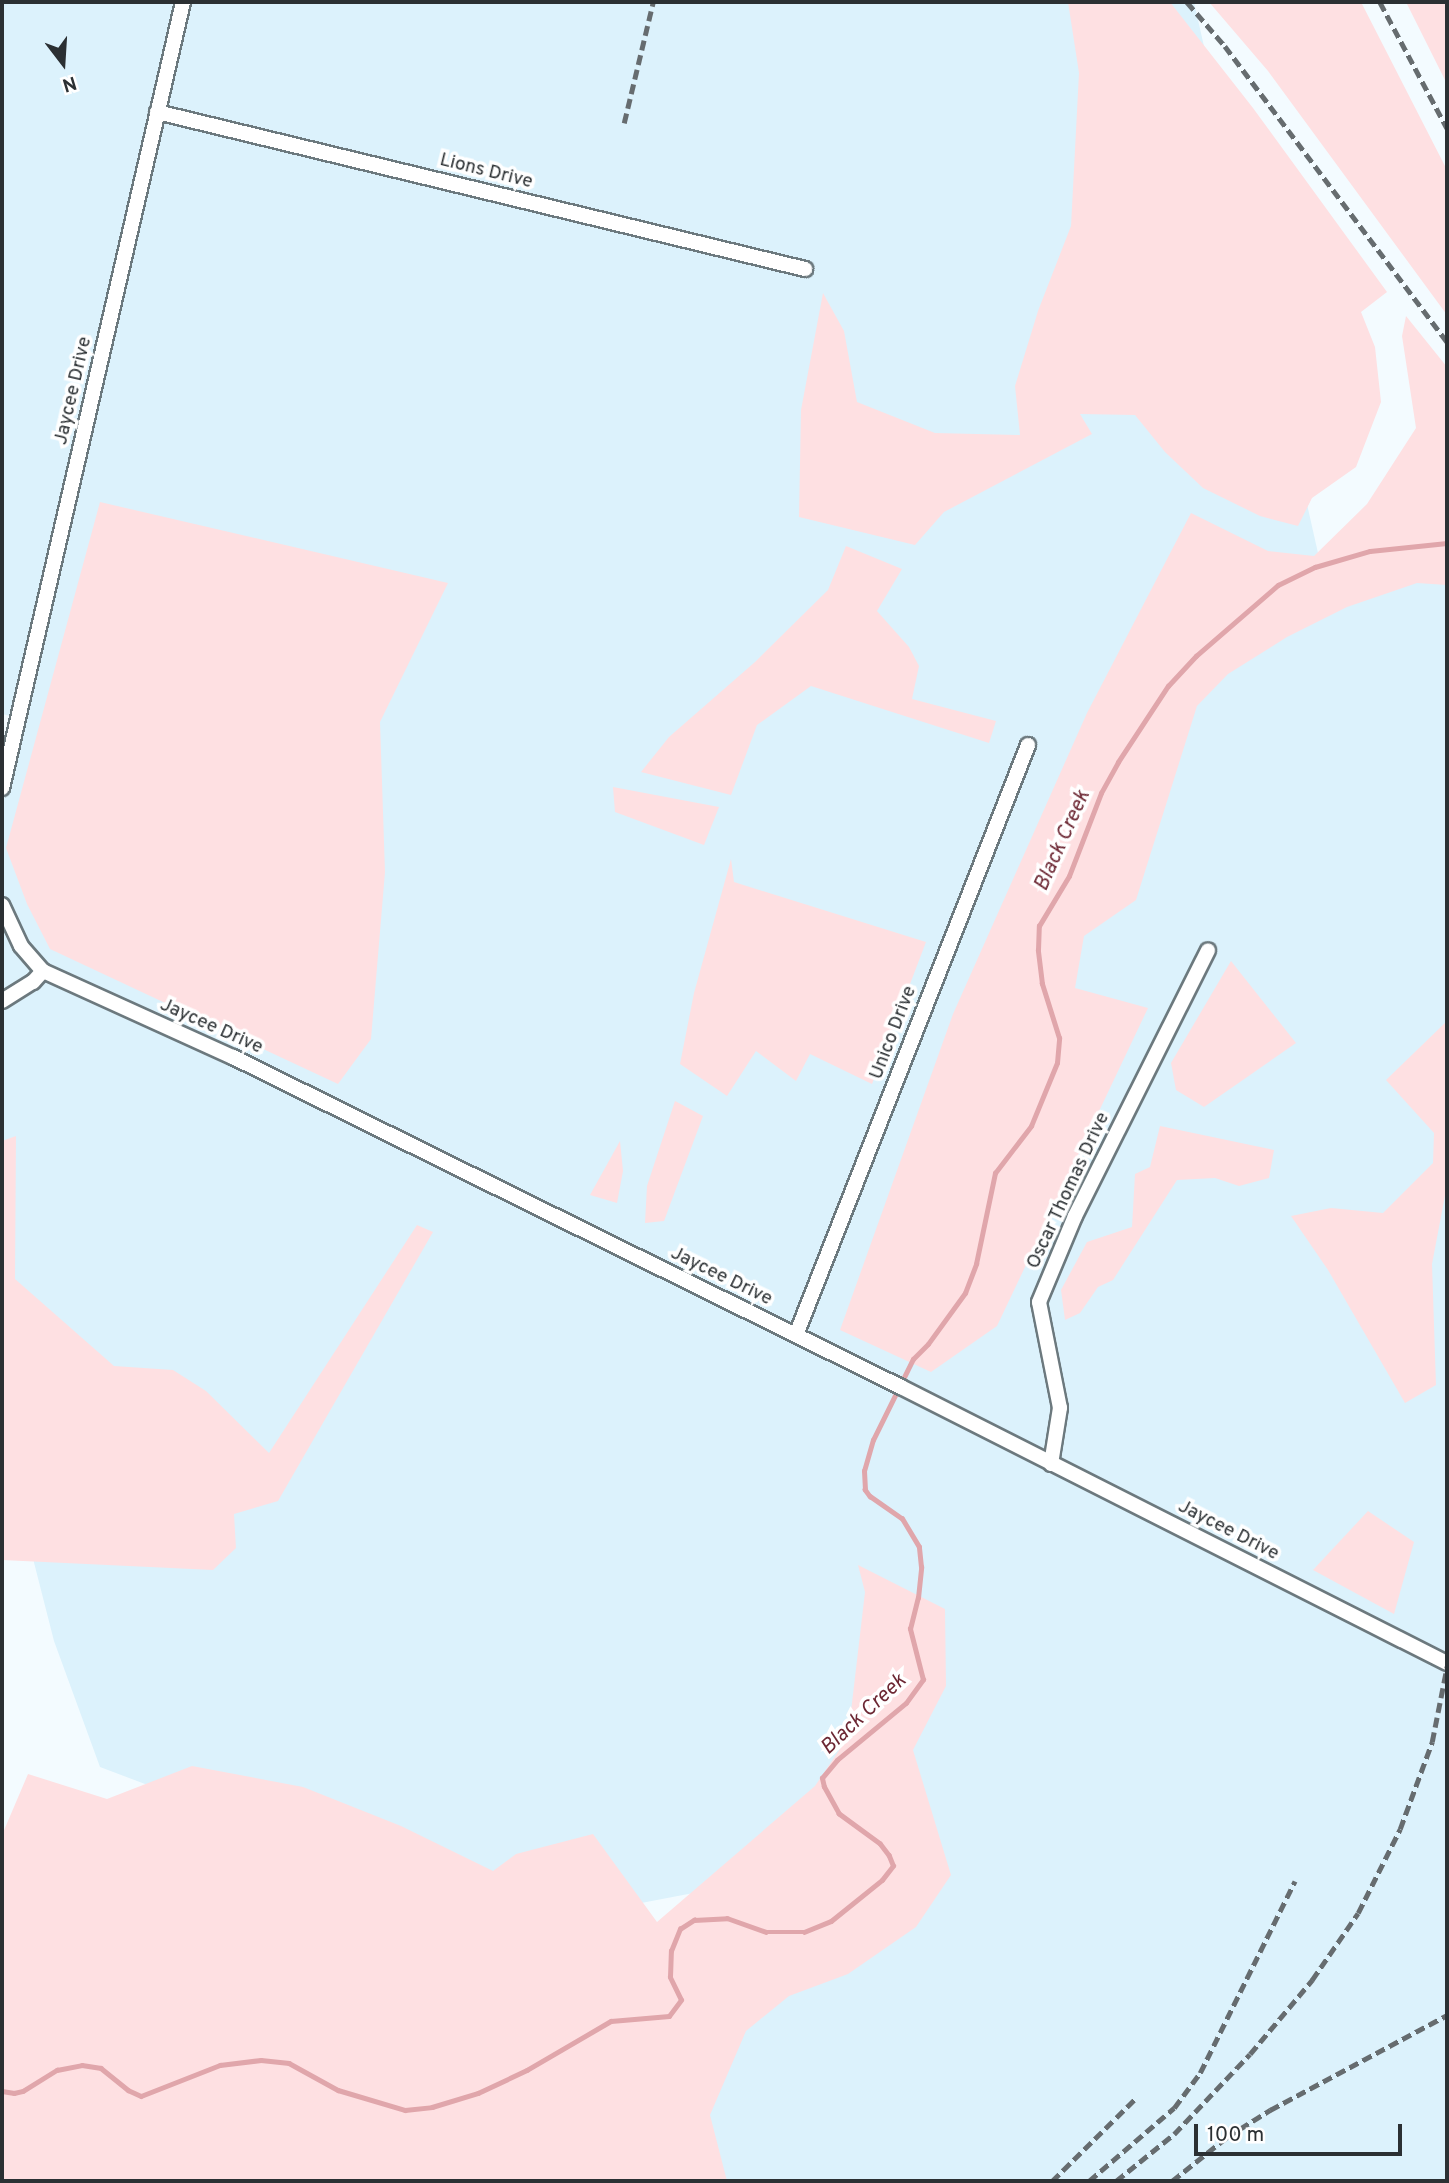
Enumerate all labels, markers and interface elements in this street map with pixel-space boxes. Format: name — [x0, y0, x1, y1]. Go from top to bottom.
north arrow — [28, 28, 98, 98]
text: N — [59, 70, 79, 97]
street label: Lions Drive — [437, 149, 535, 195]
street label: Jaycee Drive — [50, 335, 98, 447]
water label: Black Creek — [1030, 787, 1096, 895]
street label: Unico Drive — [866, 983, 922, 1083]
street label: Jaycee Drive — [156, 994, 266, 1060]
street label: Oscar Thomas Drive — [1023, 1109, 1115, 1273]
street label: Jaycee Drive — [666, 1243, 776, 1311]
street label: Jaycee Drive — [1174, 1496, 1282, 1566]
water label: Black Creek — [816, 1669, 912, 1761]
scale bar — [1197, 2110, 1405, 2154]
text: 100 m — [1207, 2122, 1264, 2149]

